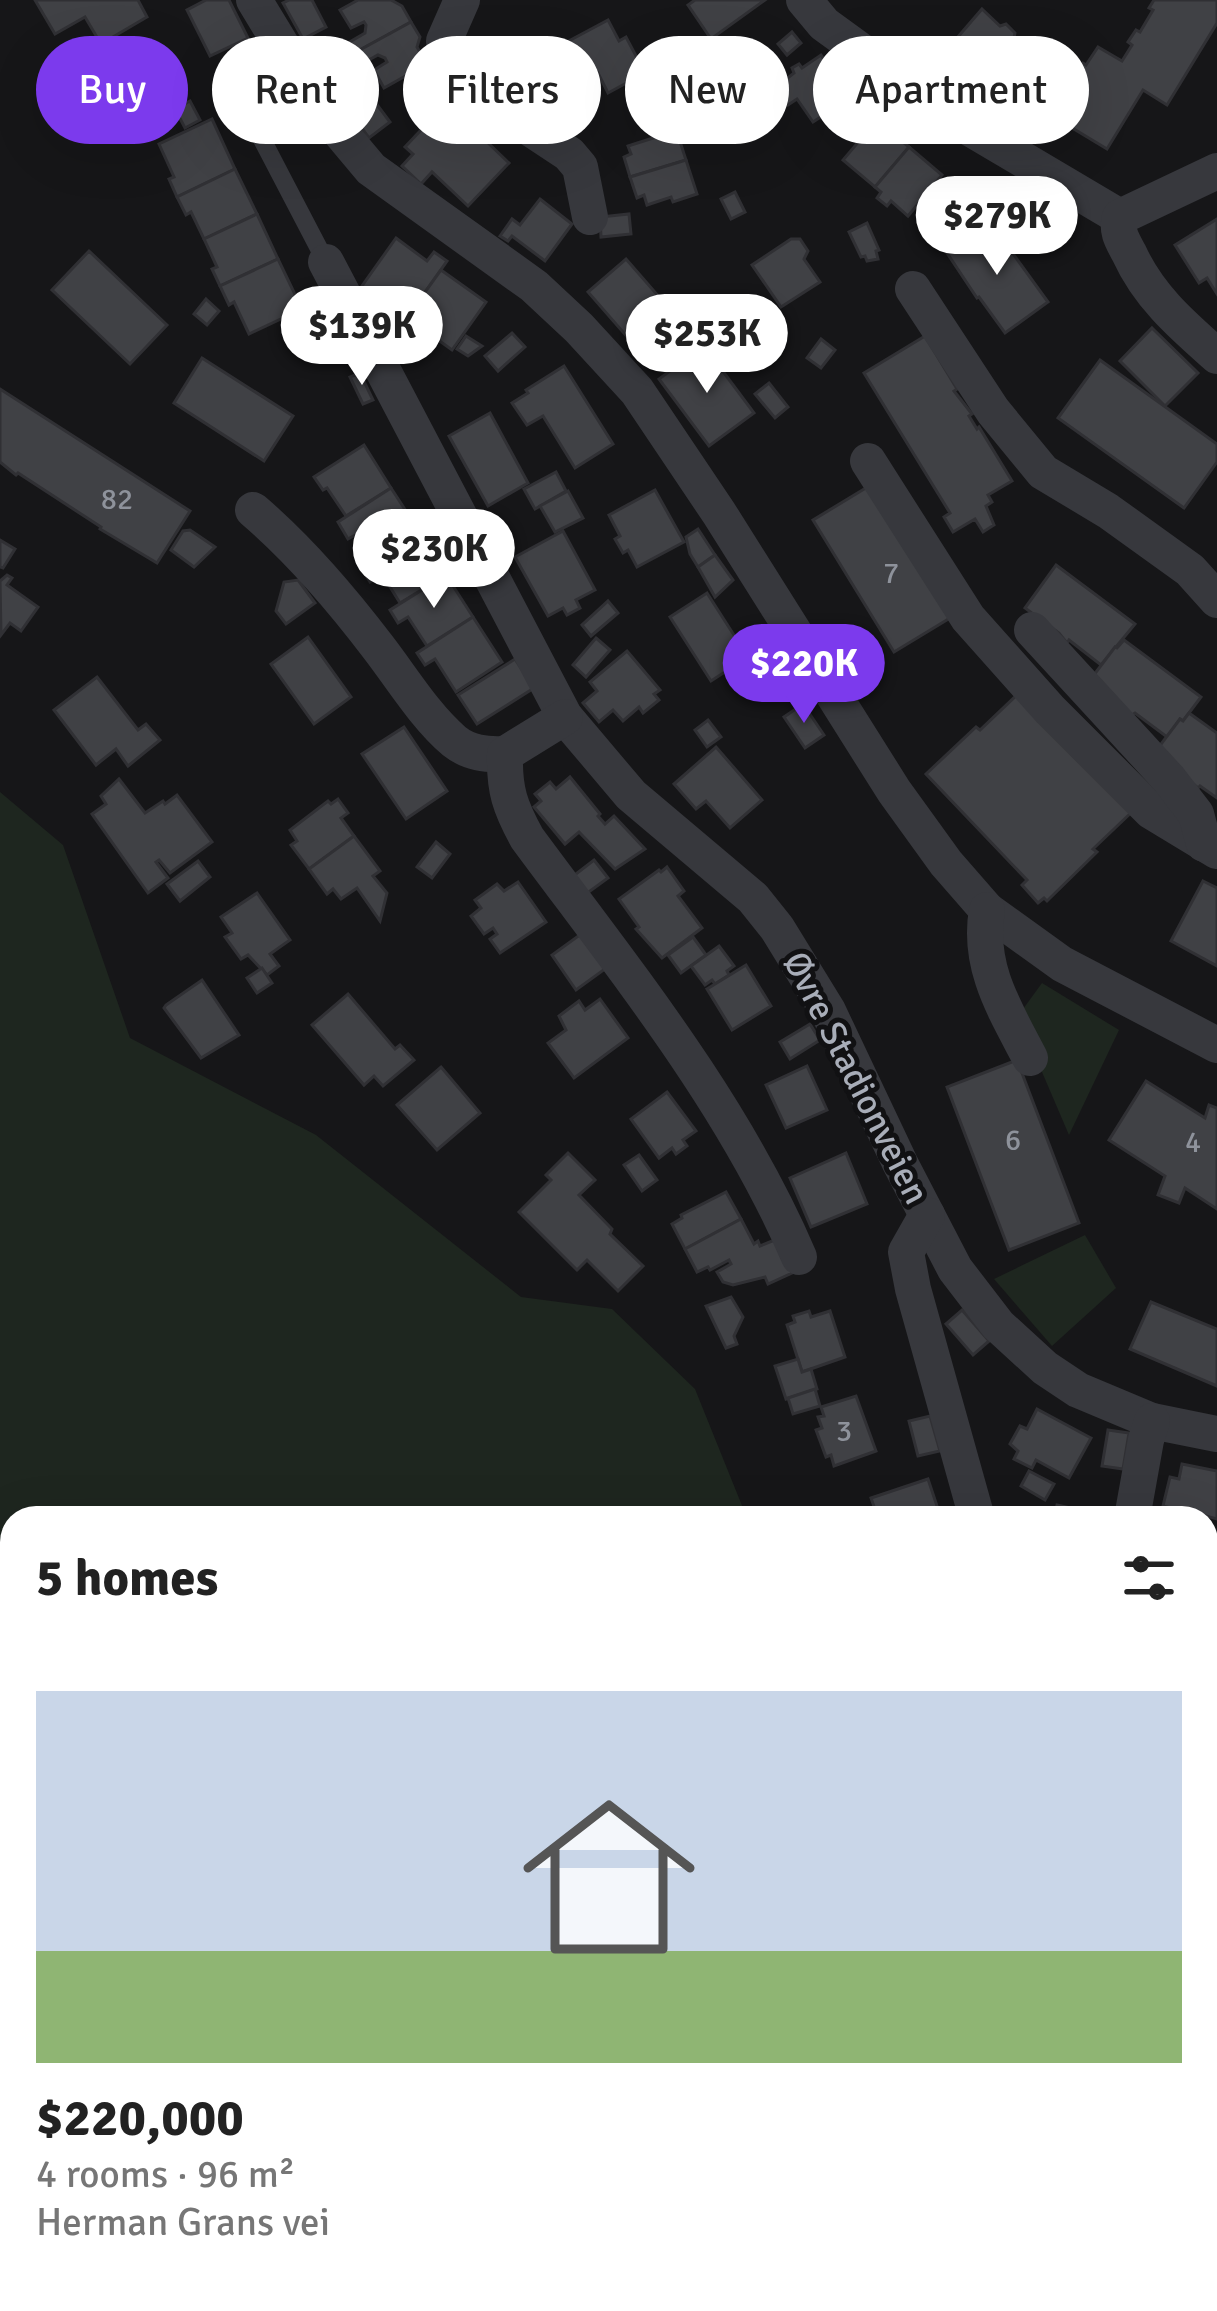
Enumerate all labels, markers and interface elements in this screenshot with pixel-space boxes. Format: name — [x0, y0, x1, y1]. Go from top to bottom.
chip: Buy — [36, 36, 188, 144]
chip: Rent — [212, 36, 379, 144]
chip: Filters — [403, 36, 601, 144]
chip: New — [625, 36, 789, 144]
chip: Apartment — [813, 36, 1089, 144]
pin: $279K — [913, 176, 1081, 278]
text: $279K — [943, 191, 1051, 239]
pin: $139K — [278, 286, 446, 388]
pin: $253K — [623, 294, 791, 396]
text: $139K — [308, 301, 416, 349]
text: $253K — [653, 309, 761, 357]
house number: 82 — [101, 481, 133, 518]
pin: $230K — [350, 509, 518, 611]
text: $230K — [380, 524, 488, 572]
house number: 7 — [883, 555, 899, 592]
pin: $220K — [720, 624, 888, 726]
text: $220K — [750, 639, 858, 687]
street label: Øvre Stadionveien — [773, 944, 939, 1212]
house number: 6 — [1005, 1122, 1021, 1159]
house number: 4 — [1185, 1124, 1201, 1161]
house number: 3 — [836, 1413, 852, 1450]
icon: filters — [1116, 1545, 1182, 1611]
text: 5 homes — [36, 1547, 218, 1610]
icon: home — [501, 1769, 717, 1985]
text: $220,000 — [36, 2087, 244, 2150]
text: 4 rooms · 96 m² — [36, 2150, 295, 2198]
text: Herman Grans vei — [36, 2198, 330, 2246]

